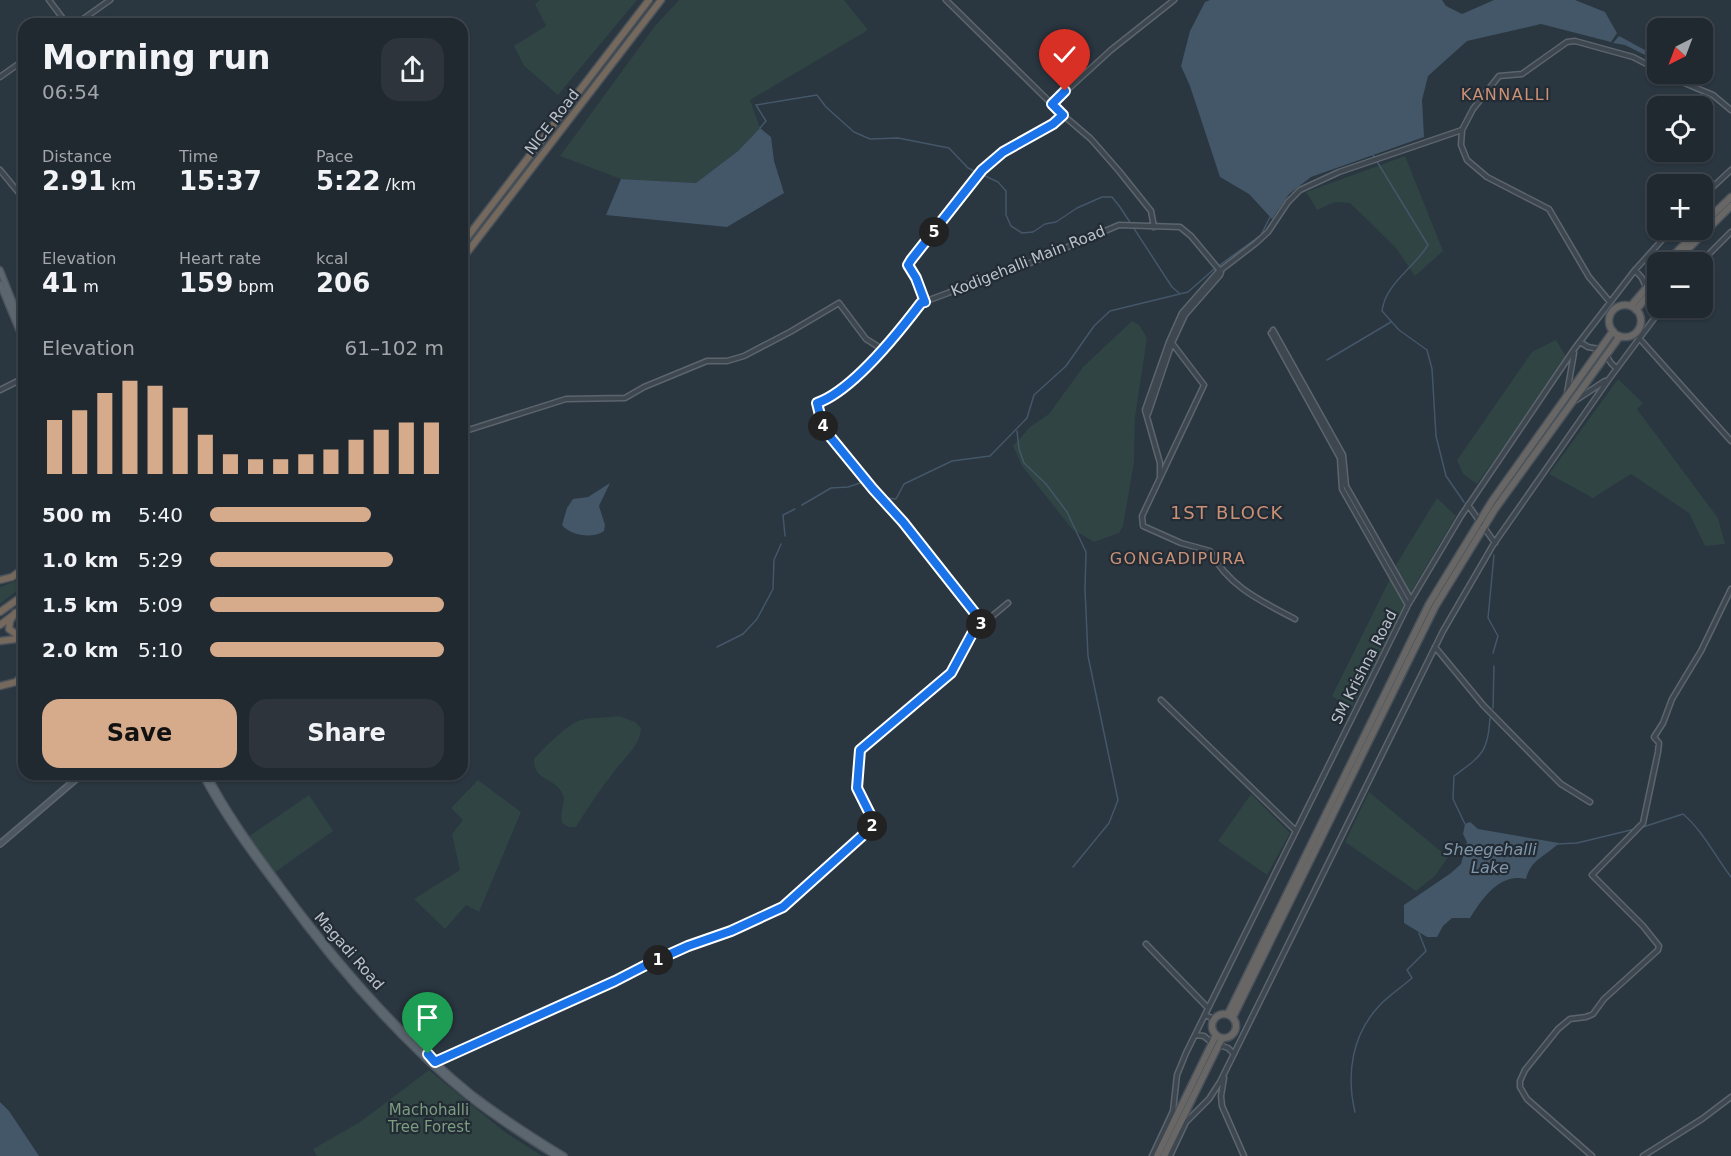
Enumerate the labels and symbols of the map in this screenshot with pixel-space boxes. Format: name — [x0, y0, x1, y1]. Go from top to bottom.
north arrow — [1647, 18, 1713, 84]
pin — [1039, 29, 1090, 91]
district label: KANNALLI — [1461, 85, 1551, 104]
street label: NICE Road — [521, 86, 583, 158]
pin: 5 — [919, 217, 949, 247]
street label: Kodigehalli Main Road — [948, 222, 1108, 300]
pin: 4 — [808, 411, 838, 441]
district label: 1ST BLOCK — [1170, 502, 1284, 523]
district label: GONGADIPURA — [1110, 549, 1246, 568]
street label: SM Krishna Road — [1327, 607, 1401, 727]
pin: 3 — [966, 609, 996, 639]
pin: 2 — [857, 811, 887, 841]
water label: Sheegehalli Lake — [1443, 840, 1537, 877]
street label: Magadi Road — [310, 909, 388, 993]
pin: 1 — [643, 945, 673, 975]
pin — [402, 992, 453, 1054]
park label: Machohalli Tree Forest — [387, 1101, 470, 1136]

